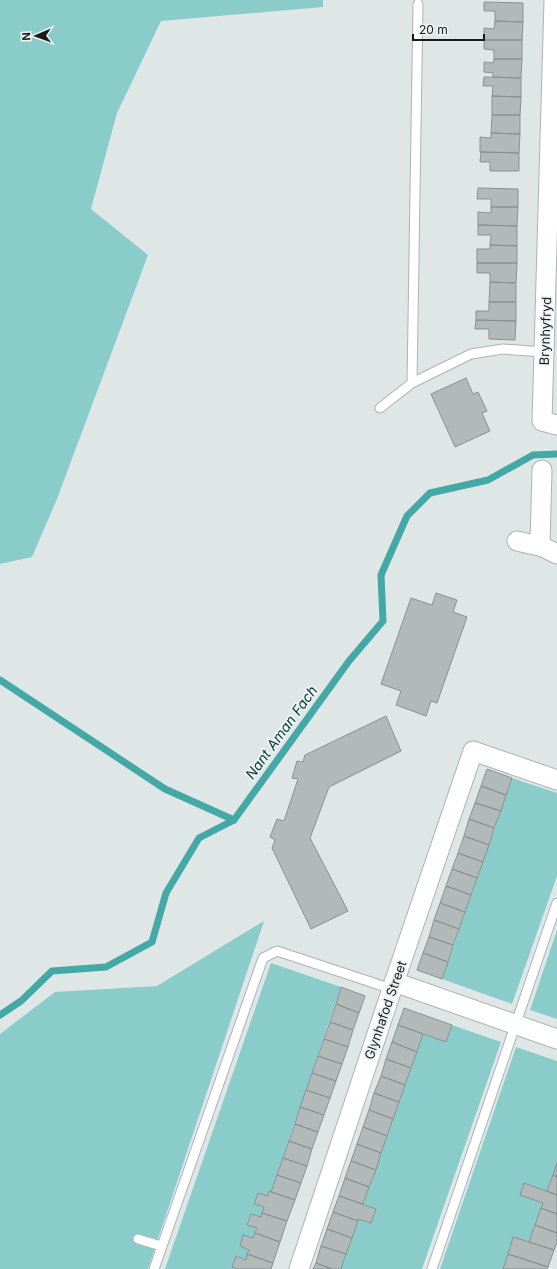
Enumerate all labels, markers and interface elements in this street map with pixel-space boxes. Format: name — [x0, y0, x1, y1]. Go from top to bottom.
north arrow — [16, 16, 56, 56]
scale bar — [413, 16, 484, 42]
text: 20 m — [419, 22, 448, 37]
text: N — [19, 32, 33, 41]
street label: Brynhyfryd — [536, 296, 554, 366]
water label: Nant Aman Fach — [241, 682, 321, 782]
street label: Glynhafod Street — [361, 959, 409, 1061]

